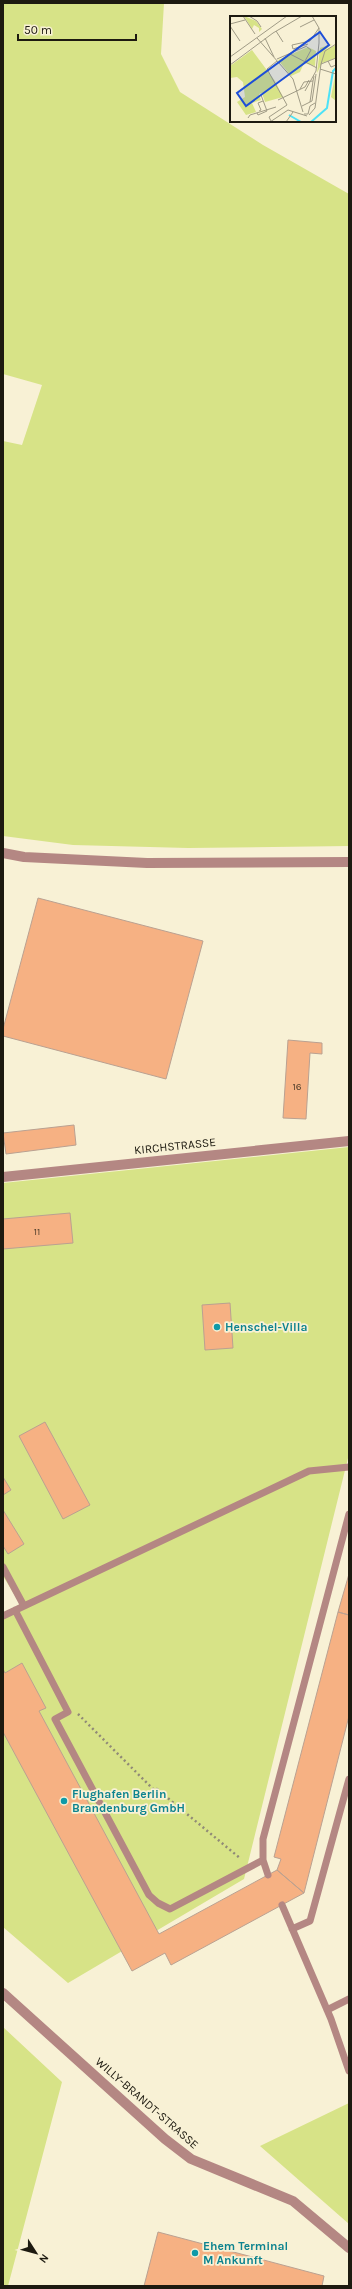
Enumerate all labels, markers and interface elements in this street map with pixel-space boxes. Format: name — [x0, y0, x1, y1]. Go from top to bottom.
scale bar — [18, 16, 136, 42]
inset map — [230, 16, 336, 122]
text: 50 m — [24, 23, 52, 37]
house number: 16 — [292, 1081, 302, 1093]
street label: KIRCHSTRASSE — [133, 1135, 217, 1157]
house number: 11 — [34, 1226, 40, 1238]
place label: Henschel-Villa — [225, 1320, 307, 1334]
marker: Henschel-Villa — [212, 1322, 222, 1332]
place label: Flughafen Berlin Brandenburg GmbH — [72, 1787, 185, 1815]
marker: Flughafen Berlin Brandenburg GmbH — [59, 1796, 69, 1806]
street label: WILLY-BRANDT-STRASSE — [93, 2054, 201, 2152]
north arrow — [16, 2233, 56, 2273]
place label: Ehem Terminal M Ankunft — [203, 2239, 288, 2267]
marker: Ehem Terminal M Ankunft — [190, 2248, 200, 2258]
text: N — [36, 2252, 51, 2266]

